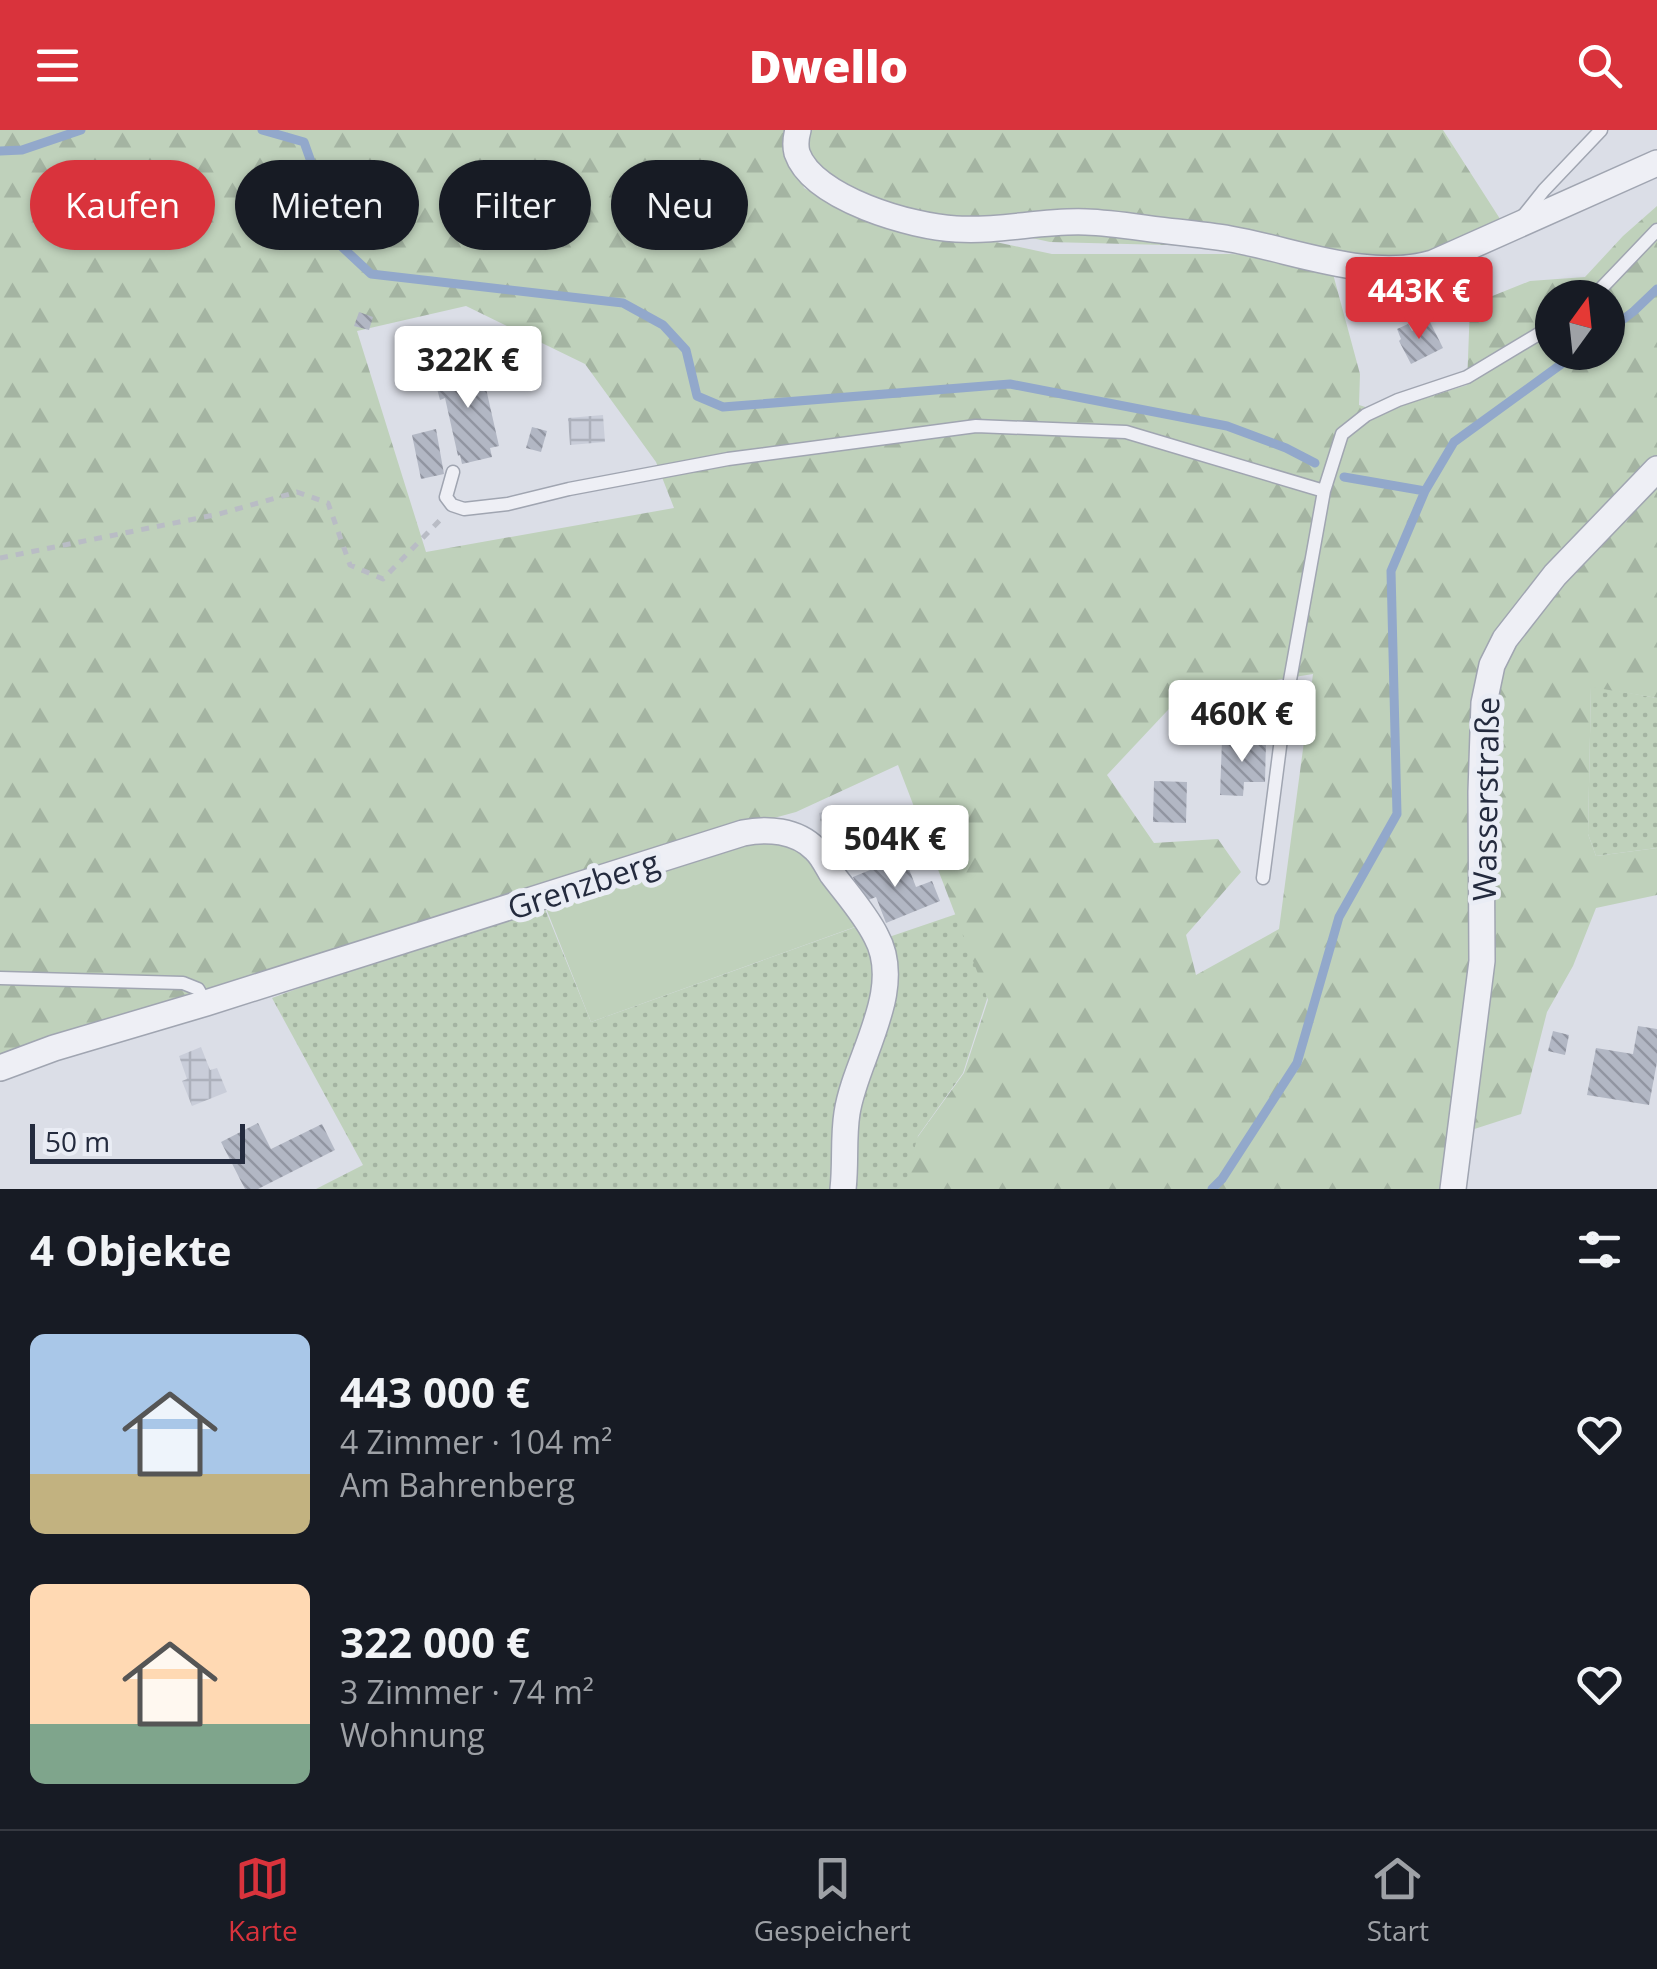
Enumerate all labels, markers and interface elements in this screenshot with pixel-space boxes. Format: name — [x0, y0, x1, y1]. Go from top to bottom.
text: Dwello — [749, 35, 908, 96]
icon: menu — [30, 38, 85, 93]
icon: search — [1572, 38, 1627, 93]
chip: Kaufen — [30, 160, 215, 250]
chip: Mieten — [235, 160, 419, 250]
chip: Filter — [439, 160, 591, 250]
chip: Neu — [611, 160, 748, 250]
pin: 443K € — [1338, 257, 1500, 342]
text: 443K € — [1368, 268, 1470, 311]
north arrow — [1535, 280, 1625, 370]
map controls — [1535, 280, 1625, 370]
pin: 322K € — [387, 326, 549, 411]
text: 322K € — [417, 337, 519, 380]
pin: 460K € — [1161, 680, 1323, 765]
text: 460K € — [1191, 691, 1293, 734]
street label: Wasserstraße — [1462, 696, 1508, 902]
pin: 504K € — [814, 805, 976, 890]
text: 504K € — [844, 816, 946, 859]
street label: Grenzberg — [502, 839, 664, 929]
scale bar — [30, 1119, 245, 1164]
text: 50 m — [45, 1122, 110, 1160]
text: 4 Objekte — [30, 1221, 232, 1278]
icon: filters — [1572, 1222, 1627, 1277]
text: 443 000 € — [340, 1363, 530, 1420]
icon: home — [110, 1374, 230, 1494]
icon: heart — [1572, 1407, 1627, 1462]
text: 4 Zimmer · 104 m² — [340, 1420, 612, 1463]
text: Am Bahrenberg — [340, 1463, 575, 1506]
text: 322 000 € — [340, 1613, 530, 1670]
icon: home — [110, 1624, 230, 1744]
icon: heart — [1572, 1657, 1627, 1712]
text: 3 Zimmer · 74 m² — [340, 1670, 594, 1713]
text: Wohnung — [340, 1713, 485, 1756]
tab: Karte — [228, 1851, 298, 1949]
tab: Gespeichert — [754, 1851, 911, 1949]
tab: Start — [1367, 1851, 1429, 1949]

